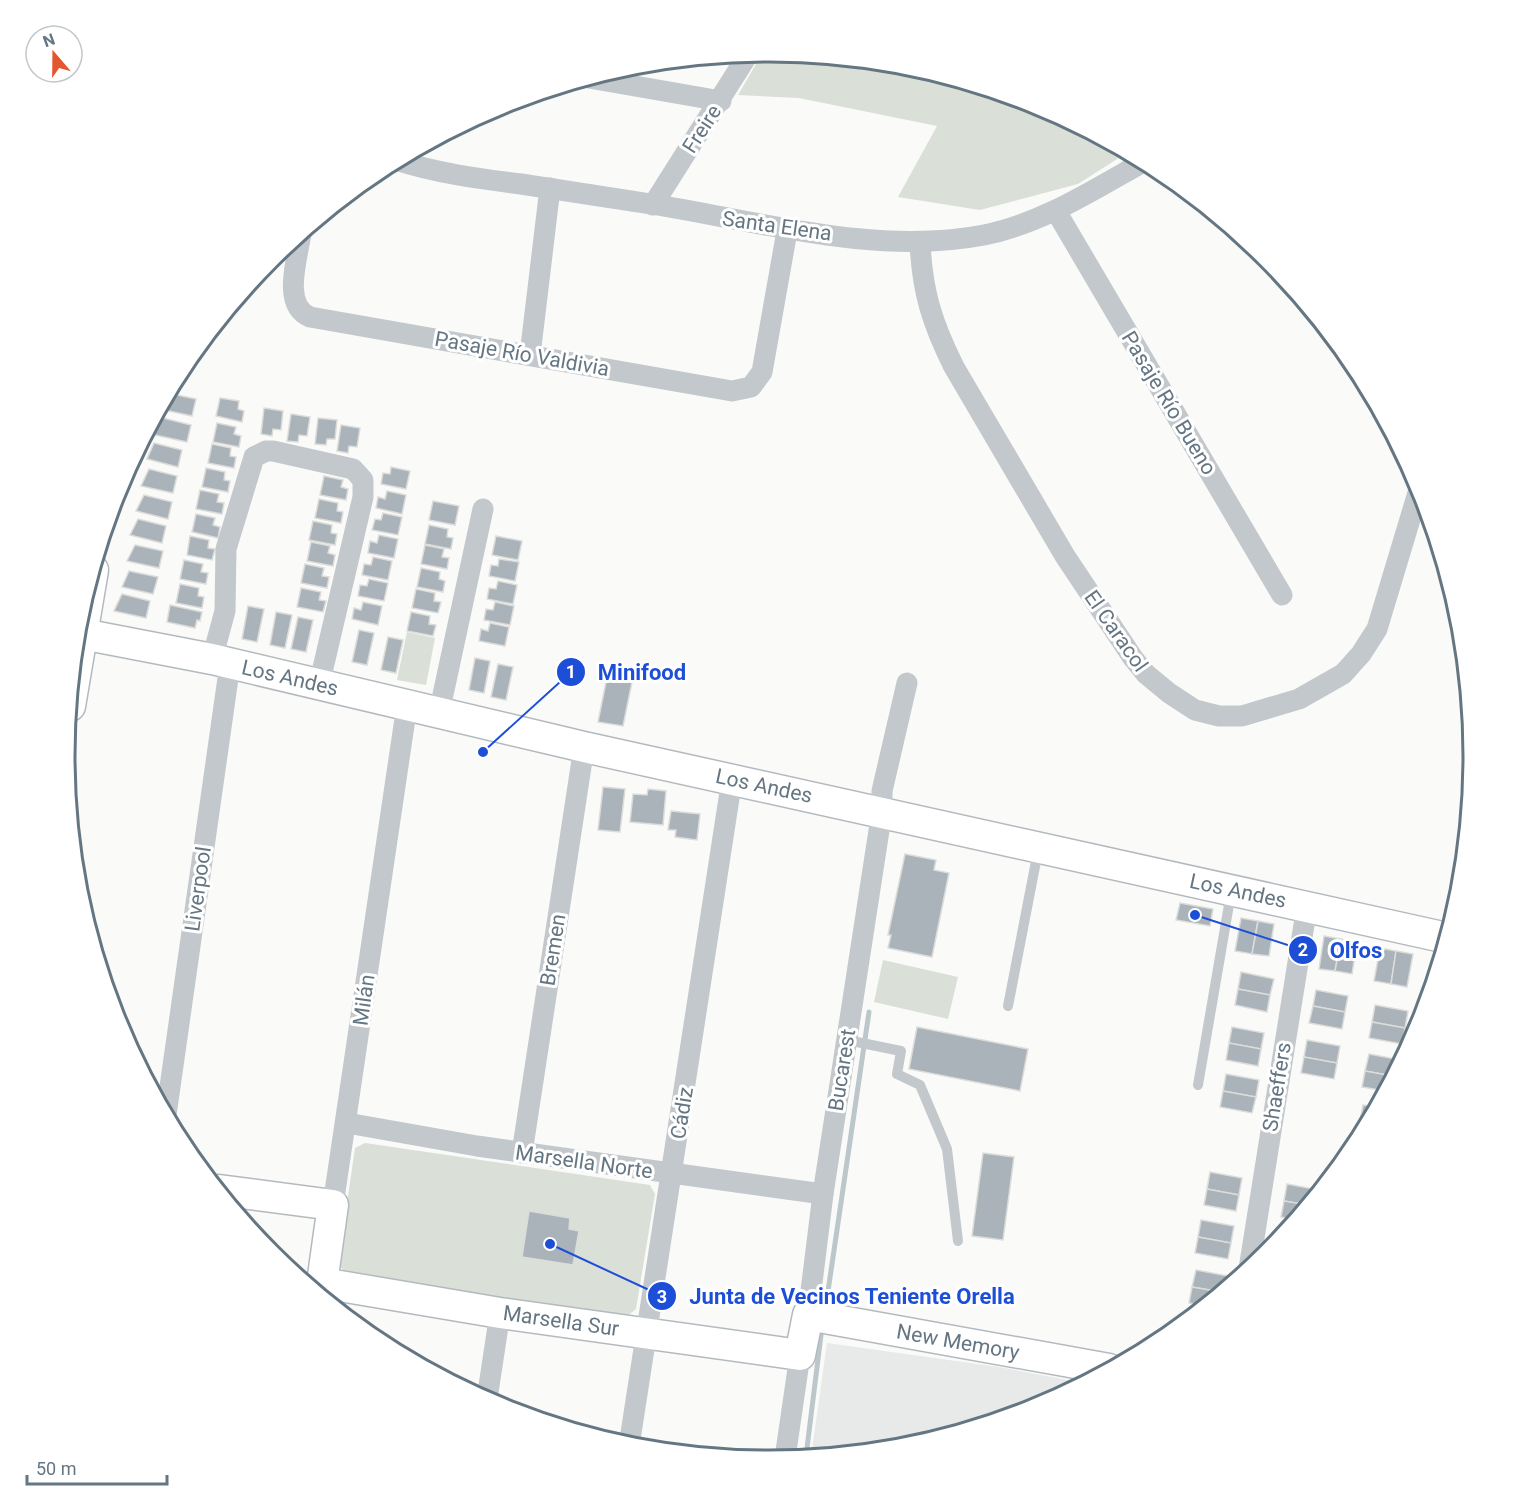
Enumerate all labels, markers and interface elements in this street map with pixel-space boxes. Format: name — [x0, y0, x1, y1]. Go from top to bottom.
north arrow — [24, 24, 84, 84]
text: N — [40, 30, 58, 51]
street label: Freire — [678, 100, 726, 158]
street label: Santa Elena — [721, 206, 833, 246]
street label: Pasaje Río Valdivia — [433, 327, 611, 381]
street label: Pasaje Río Bueno — [1117, 327, 1221, 479]
street label: El Caracol — [1079, 586, 1153, 676]
callout: Minifood — [556, 652, 699, 692]
street label: Los Andes — [239, 655, 341, 701]
text: Minifood — [598, 660, 686, 685]
text: 1 — [566, 661, 576, 682]
street label: Los Andes — [713, 764, 815, 808]
street label: Liverpool — [180, 845, 216, 933]
street label: Los Andes — [1187, 869, 1289, 913]
street label: Bremen — [535, 912, 571, 988]
callout: Olfos — [1288, 930, 1394, 970]
text: Olfos — [1330, 938, 1382, 963]
text: 2 — [1298, 939, 1308, 960]
street label: Milán — [349, 973, 379, 1027]
street label: Bucarest — [824, 1027, 860, 1113]
street label: Shaeffers — [1258, 1041, 1296, 1133]
street label: Cádiz — [666, 1085, 698, 1141]
street label: Marsella Norte — [514, 1140, 654, 1184]
callout: Junta de Vecinos Teniente Orella — [647, 1276, 1027, 1316]
text: Junta de Vecinos Teniente Orella — [689, 1284, 1015, 1309]
text: 3 — [657, 1286, 667, 1307]
street label: Marsella Sur — [501, 1301, 621, 1341]
street label: New Memory — [895, 1319, 1021, 1365]
scale bar — [27, 1448, 166, 1486]
text: 50 m — [36, 1458, 76, 1479]

